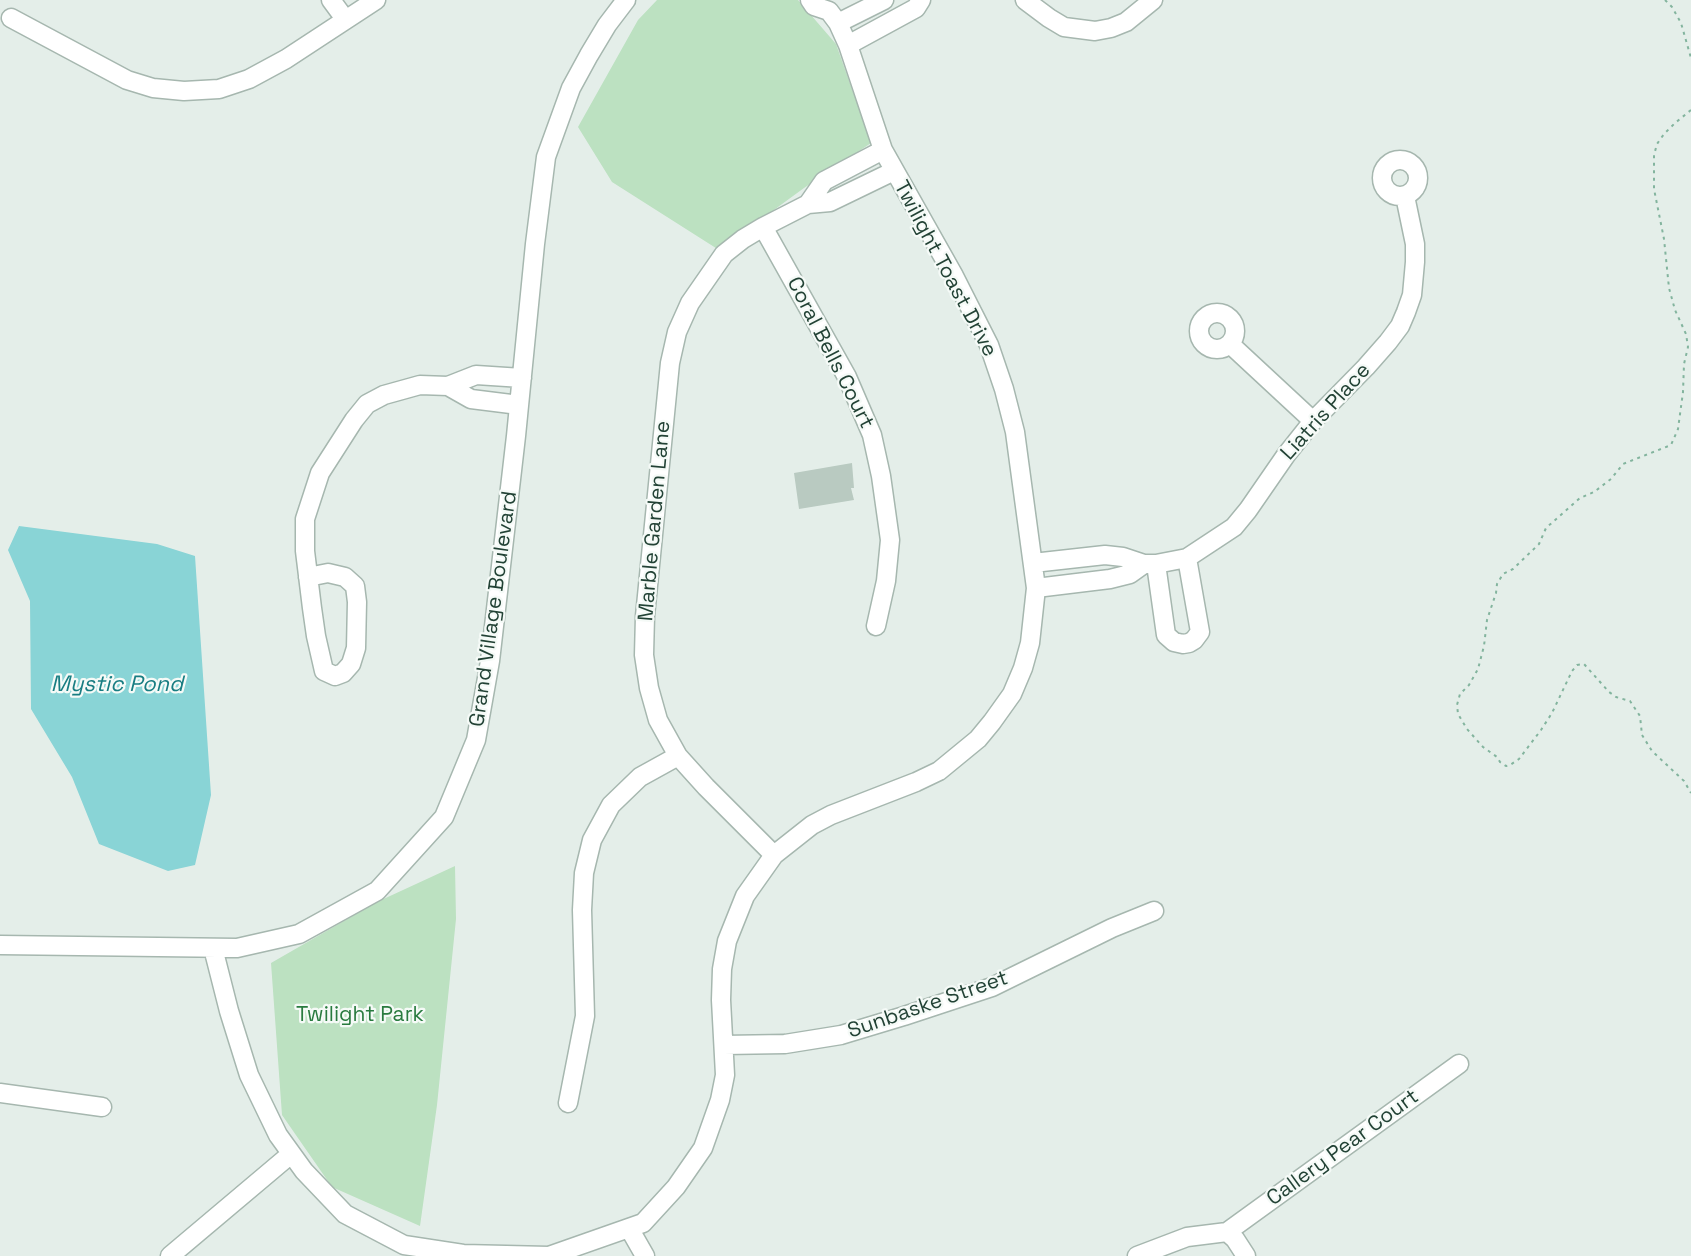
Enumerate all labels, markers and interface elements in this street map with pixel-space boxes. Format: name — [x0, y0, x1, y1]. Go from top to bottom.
street label: Twilight Toast Drive — [888, 177, 1002, 361]
street label: Coral Bells Court — [781, 273, 879, 433]
street label: Liatris Place — [1276, 358, 1376, 466]
street label: Marble Garden Lane — [634, 420, 676, 622]
street label: Grand Village Boulevard — [465, 489, 523, 729]
water label: Mystic Pond — [51, 672, 183, 698]
street label: Sunbaske Street — [845, 966, 1011, 1044]
park label: Twilight Park — [296, 1002, 424, 1028]
street label: Callery Pear Court — [1262, 1084, 1424, 1212]

